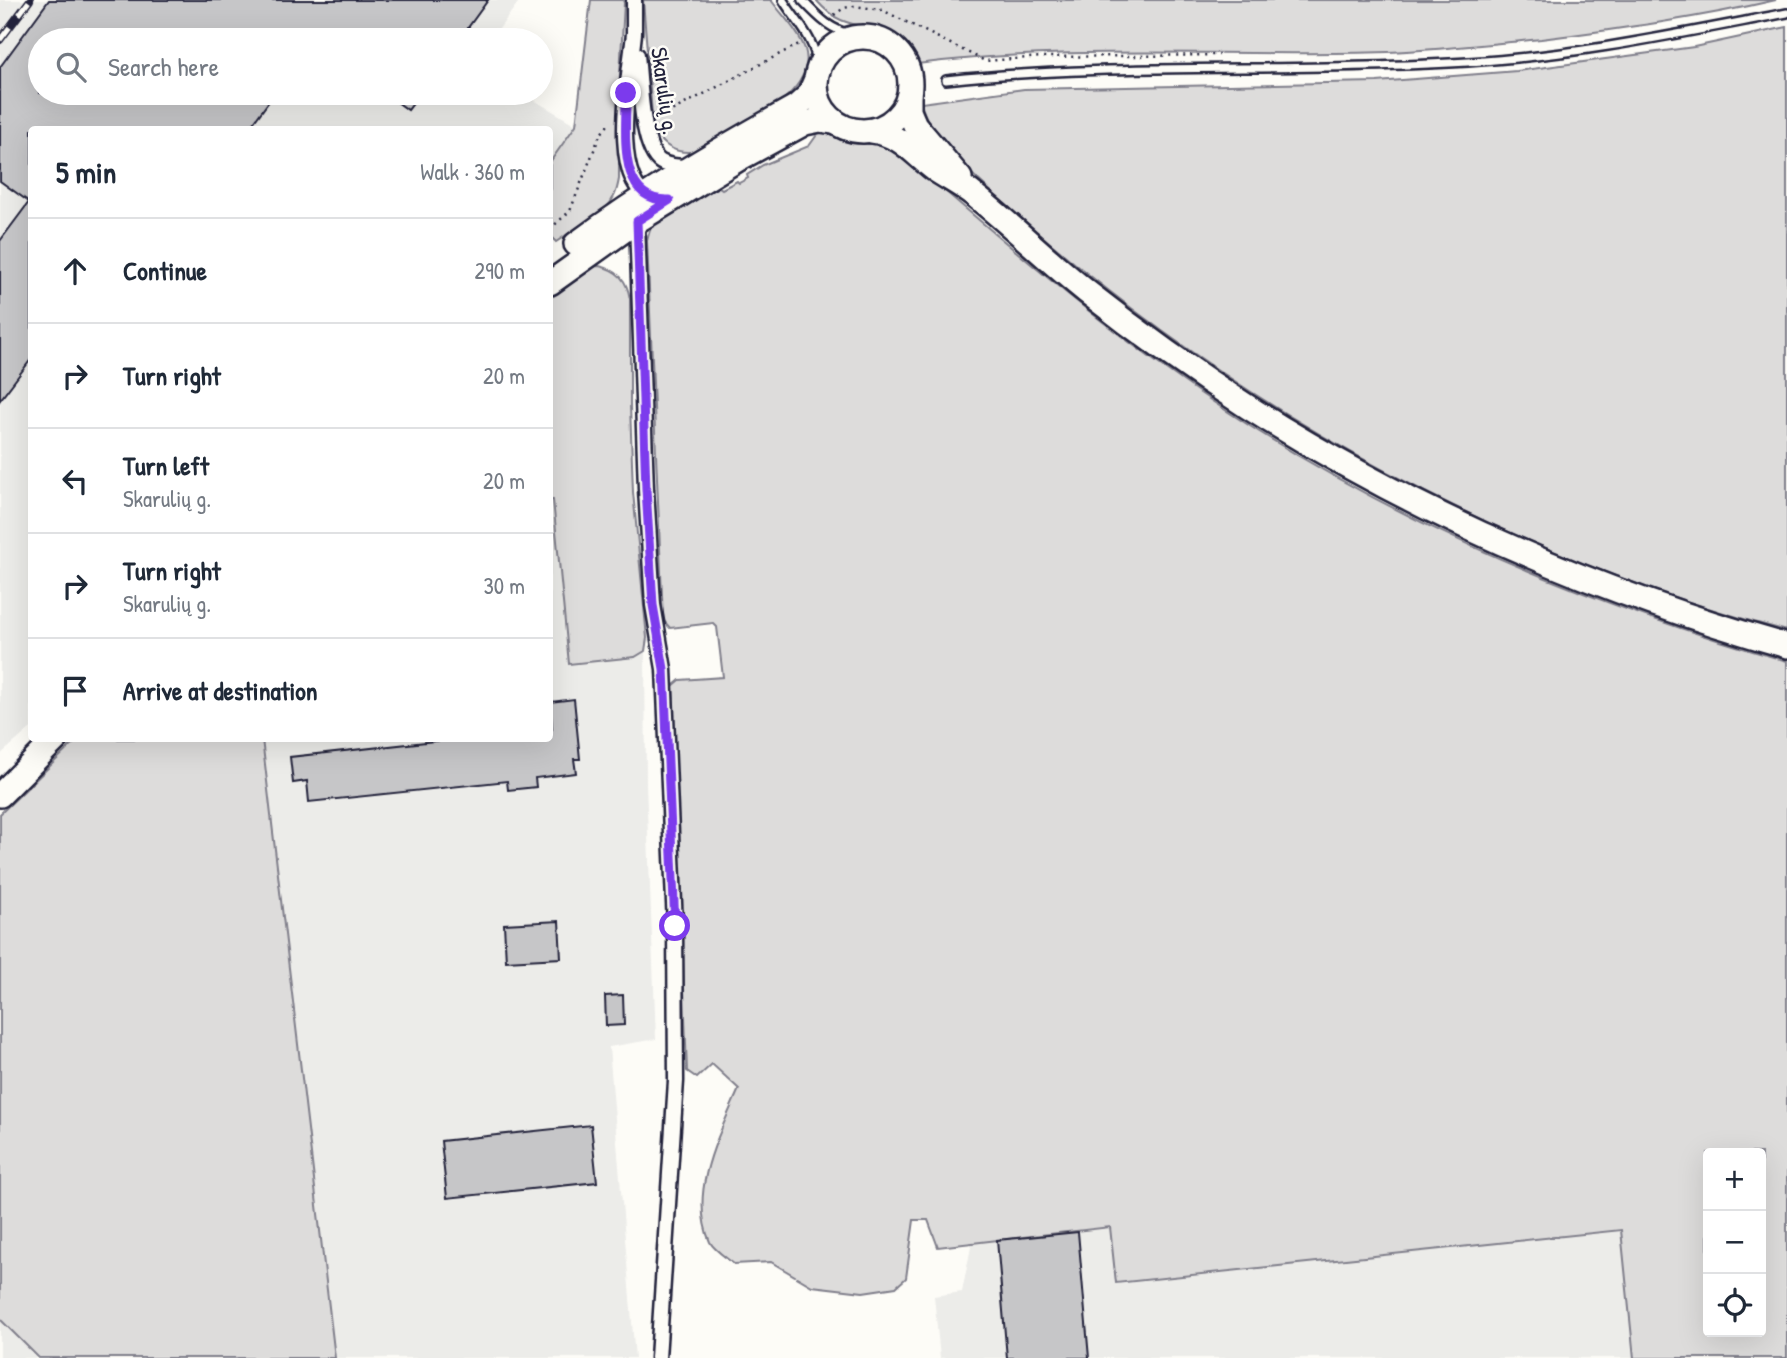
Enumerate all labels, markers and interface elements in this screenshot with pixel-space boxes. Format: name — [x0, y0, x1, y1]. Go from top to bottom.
search box — [28, 28, 553, 105]
street label: Skarulių g. — [644, 45, 687, 137]
icon: search — [52, 48, 90, 86]
text: Search here — [108, 49, 219, 84]
route end — [610, 77, 641, 108]
text: 5 min — [56, 152, 116, 192]
text: Walk · 360 m — [420, 156, 525, 187]
icon: ahead — [56, 252, 94, 290]
text: Continue — [123, 253, 207, 288]
text: 290 m — [475, 255, 525, 286]
icon: right — [56, 357, 94, 395]
text: Turn right — [123, 358, 221, 393]
text: 20 m — [483, 360, 525, 391]
text: Turn left — [123, 448, 209, 483]
icon: left — [56, 462, 94, 500]
text: 20 m — [483, 465, 525, 496]
text: Skarulių g. — [123, 483, 211, 514]
text: Turn right — [123, 553, 221, 588]
icon: right — [56, 567, 94, 605]
text: 30 m — [483, 570, 525, 601]
text: Skarulių g. — [123, 588, 211, 619]
icon: arrive — [56, 672, 94, 710]
text: Arrive at destination — [123, 673, 318, 708]
route start — [659, 910, 690, 941]
map controls — [1703, 1148, 1766, 1337]
button: + — [1703, 1148, 1766, 1211]
button: − — [1703, 1211, 1766, 1274]
button: locate — [1703, 1274, 1766, 1337]

